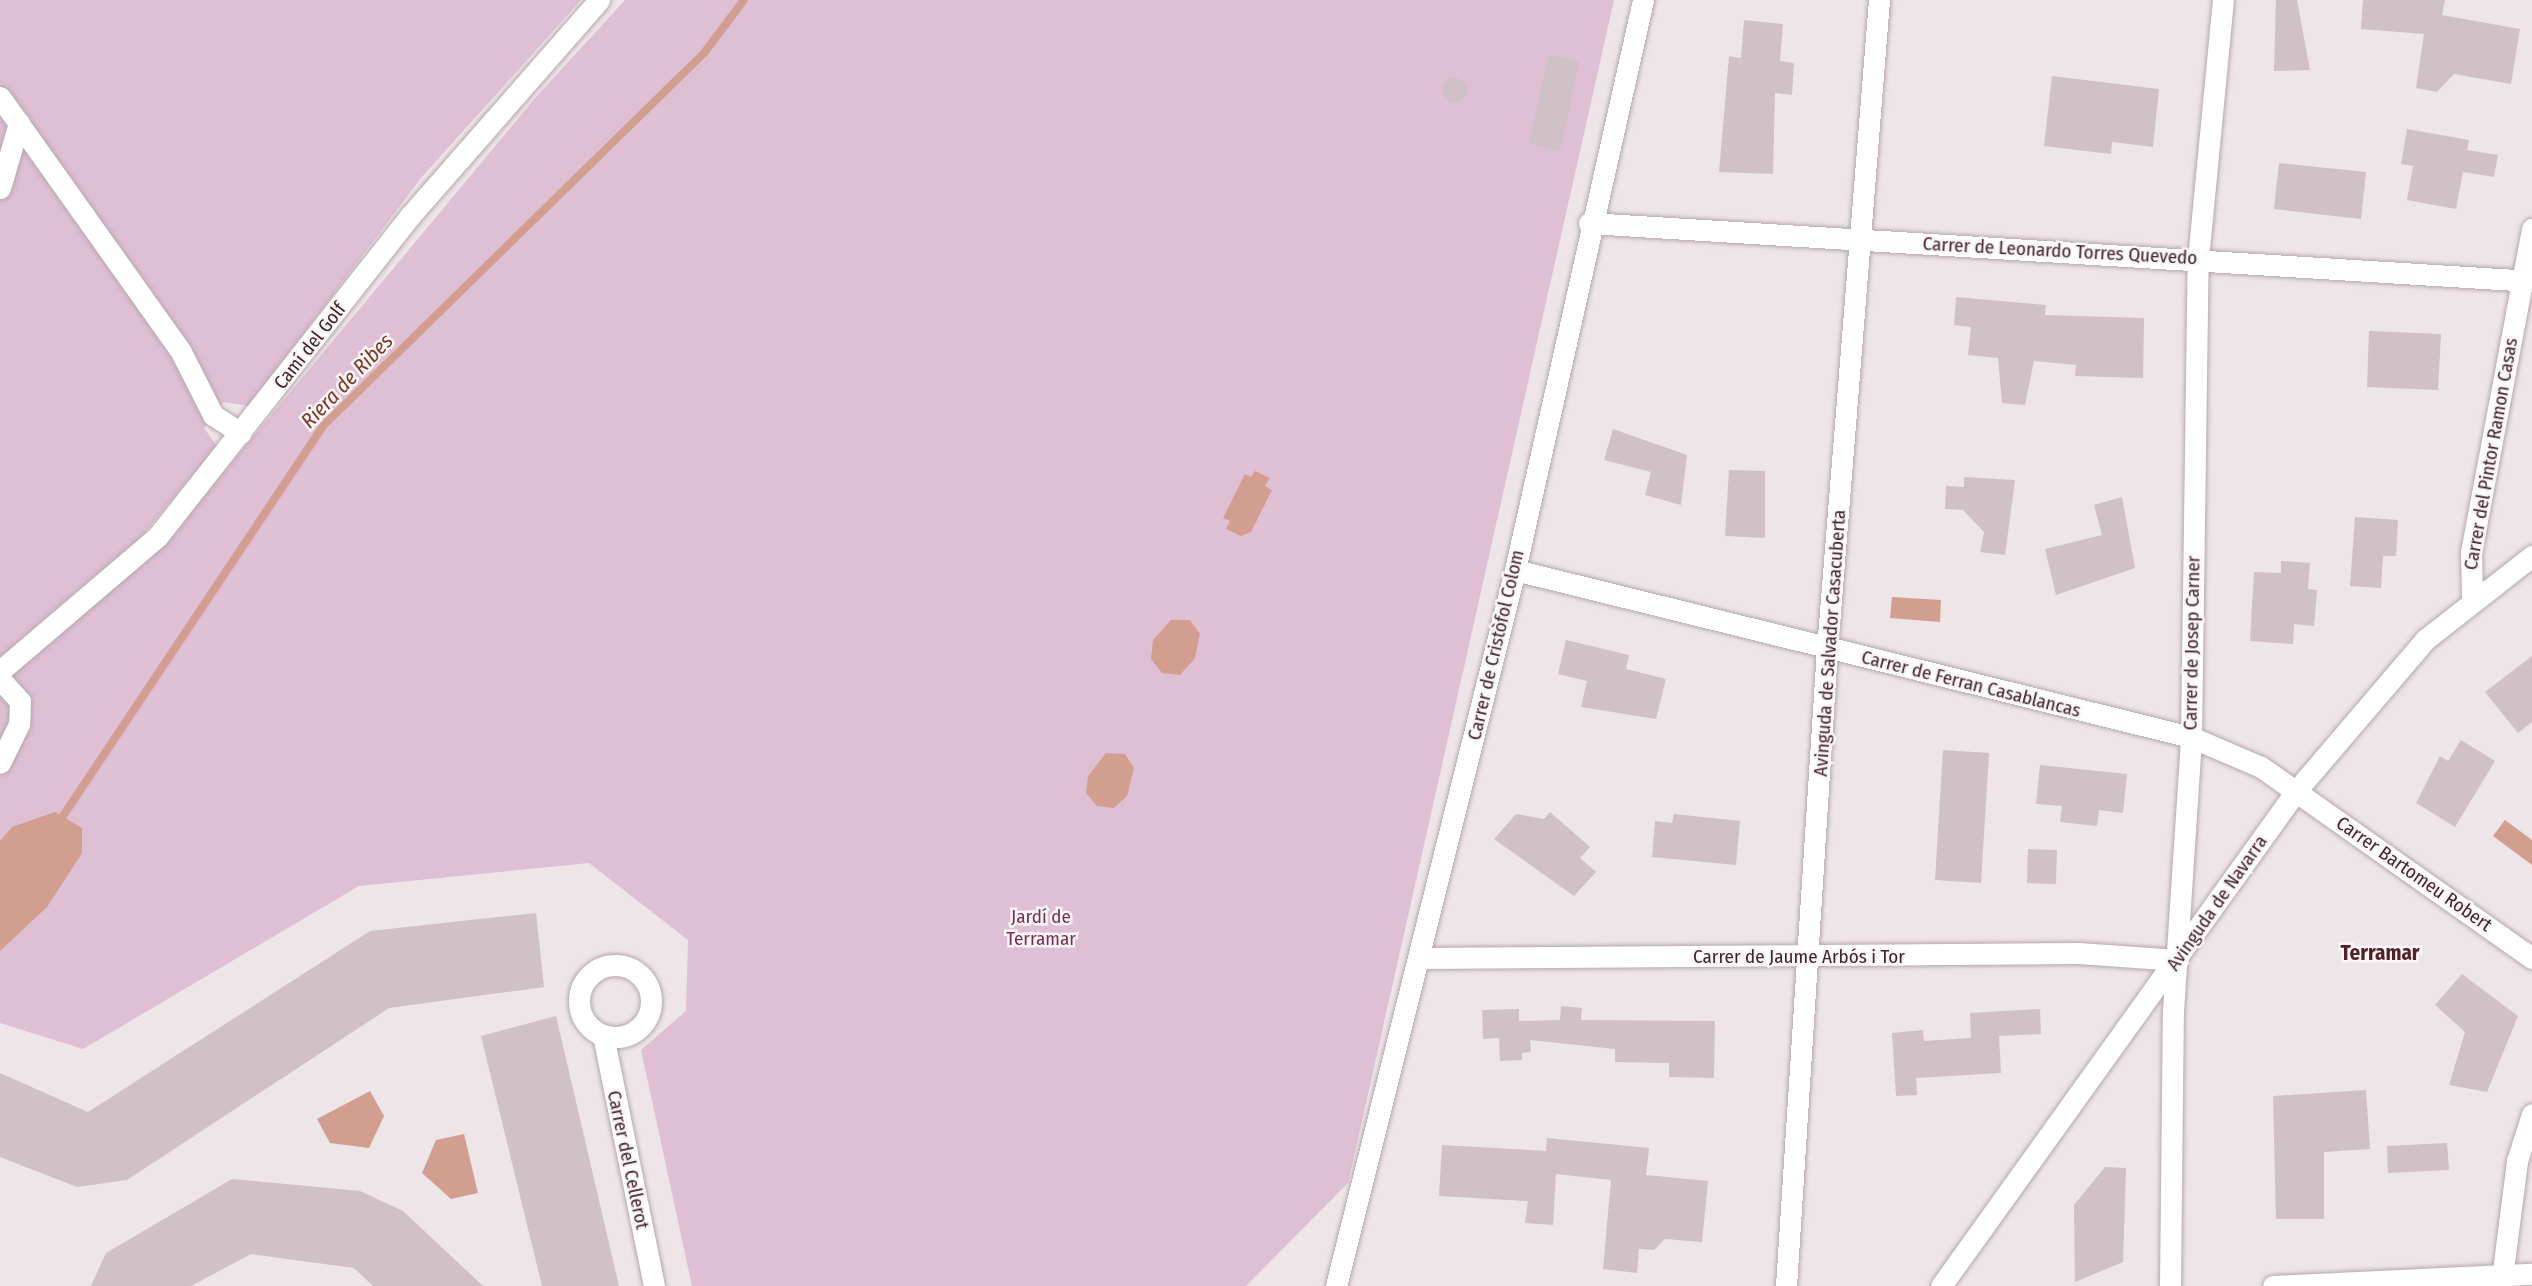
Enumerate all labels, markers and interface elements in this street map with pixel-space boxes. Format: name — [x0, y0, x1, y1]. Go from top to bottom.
street label: Carrer de Leonardo Torres Quevedo — [1922, 232, 2198, 270]
street label: Camí del Golf — [269, 298, 351, 394]
water label: Riera de Ribes — [296, 329, 398, 433]
street label: Carrer del Pintor Ramon Casas — [2459, 336, 2523, 572]
street label: Avinguda de Salvador Casacuberta — [1809, 509, 1851, 777]
street label: Carrer de Cristòfol Colom — [1463, 548, 1529, 742]
street label: Carrer de Josep Carner — [2179, 555, 2205, 731]
street label: Carrer de Ferran Casablancas — [1859, 646, 2083, 722]
street label: Carrer Bartomeu Robert — [2332, 812, 2496, 936]
street label: Avinguda de Navarra — [2162, 831, 2272, 975]
park label: Jardí de Terramar — [1006, 906, 1076, 950]
district label: Terramar — [2340, 940, 2420, 966]
street label: Carrer de Jaume Arbós i Tor — [1693, 946, 1905, 968]
street label: Carrer del Cellerot — [602, 1089, 654, 1231]

